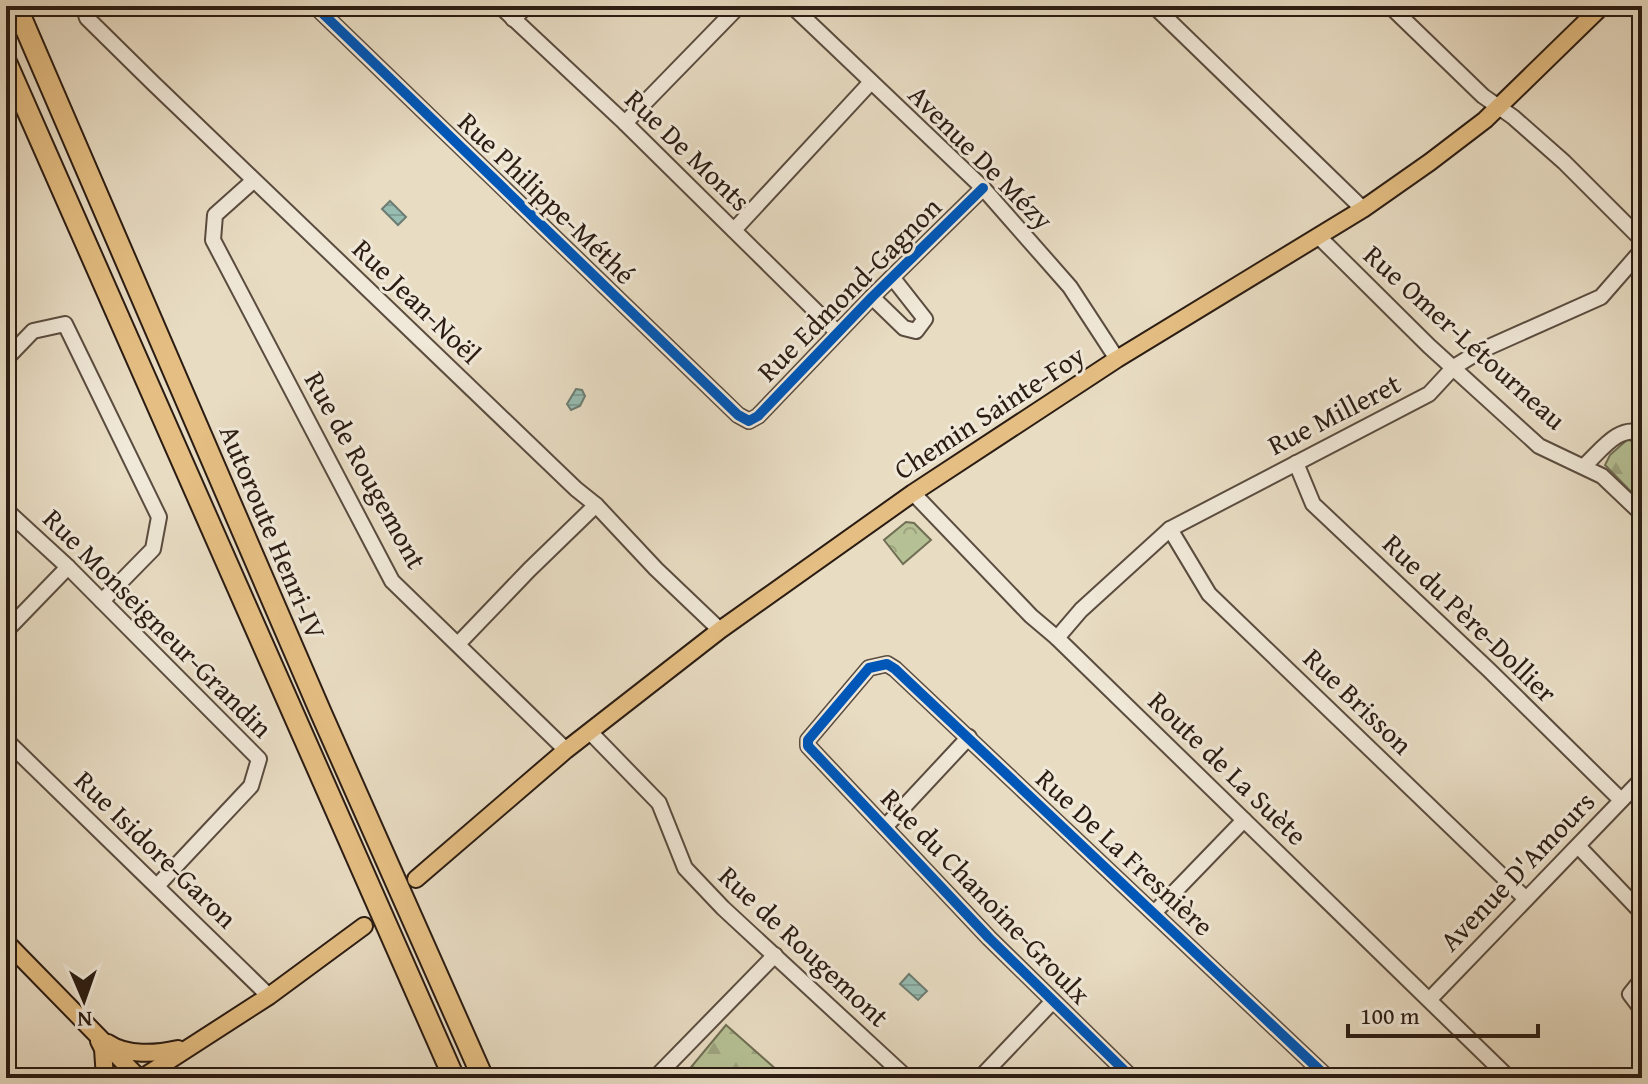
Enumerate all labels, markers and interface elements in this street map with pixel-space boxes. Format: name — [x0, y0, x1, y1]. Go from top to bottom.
street label: Avenue De Mézy — [899, 75, 1063, 239]
street label: Rue De Monts — [616, 79, 760, 220]
street label: Rue Philippe-Méthé — [449, 102, 645, 293]
street label: Rue Edmond-Gagnon — [747, 187, 950, 390]
street label: Rue Jean-Noël — [344, 229, 491, 373]
street label: Rue Omer-Létourneau — [1355, 235, 1576, 439]
street label: Chemin Sainte-Foy — [885, 334, 1092, 489]
street label: Rue Milleret — [1260, 362, 1408, 465]
street label: Rue de Rougemont — [295, 364, 438, 576]
street label: Autoroute Henri-IV — [210, 418, 337, 645]
street label: Rue Monseigneur-Grandin — [34, 499, 283, 747]
street label: Rue du Père-Dollier — [1374, 524, 1567, 712]
street label: Rue Brisson — [1294, 638, 1422, 764]
street label: Route de La Suète — [1140, 681, 1317, 854]
street label: Rue De La Fresnière — [1027, 758, 1223, 945]
street label: Rue Isidore-Garon — [66, 760, 247, 937]
street label: Rue du Chanoine-Groulx — [872, 778, 1101, 1013]
street label: Avenue D'Amours — [1430, 781, 1604, 960]
street label: Rue de Rougemont — [710, 856, 899, 1036]
north arrow — [44, 960, 124, 1040]
scale bar — [1348, 988, 1538, 1038]
text: 100 m — [1360, 998, 1420, 1033]
text: N — [77, 1004, 93, 1036]

